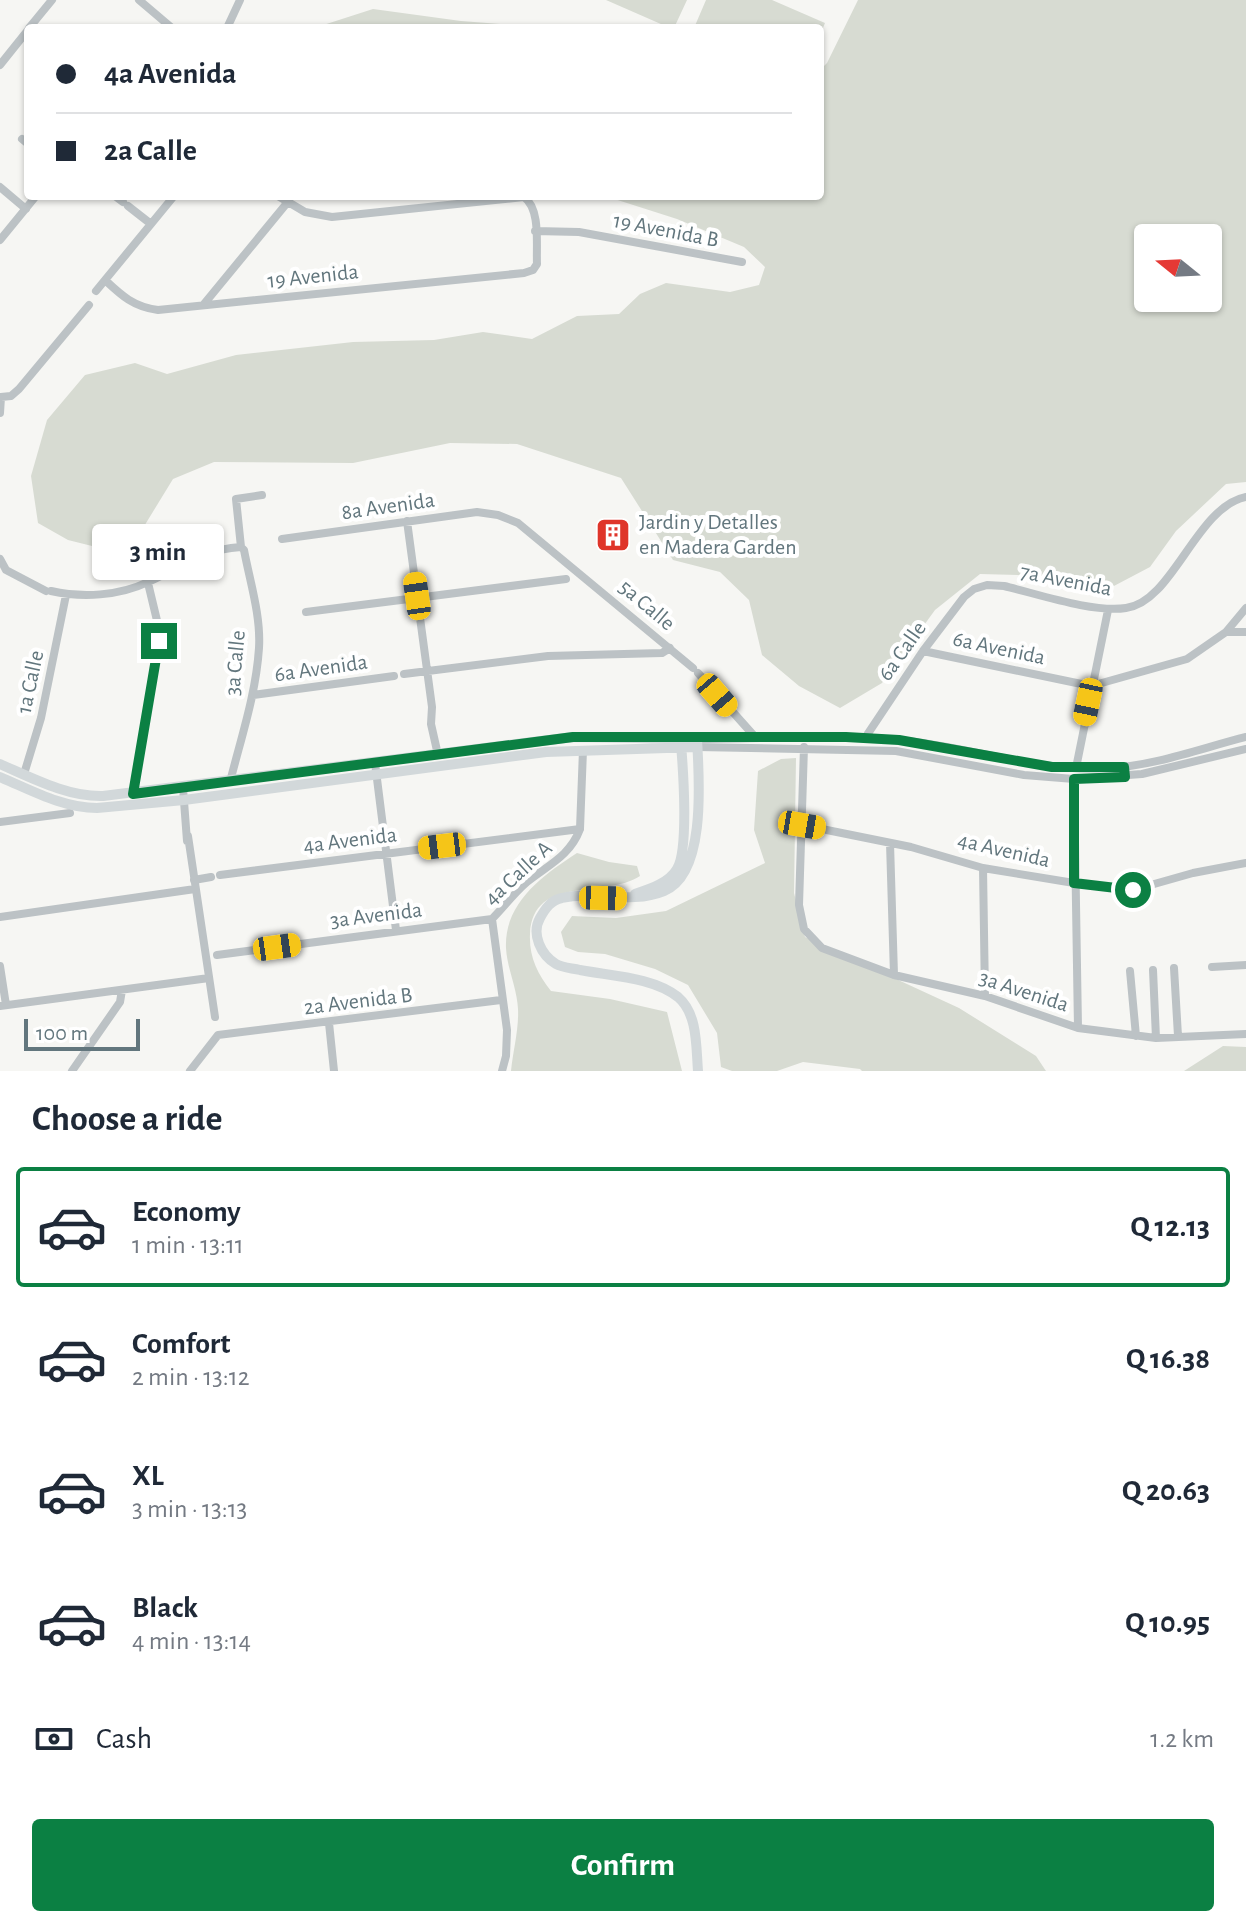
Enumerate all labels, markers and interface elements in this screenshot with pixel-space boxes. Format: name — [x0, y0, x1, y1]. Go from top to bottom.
text: 4a Avenida — [104, 59, 236, 89]
text: 2a Calle — [104, 136, 197, 166]
street label: 19 Avenida B — [612, 209, 720, 251]
north arrow — [1134, 224, 1222, 312]
map controls — [1134, 224, 1222, 312]
street label: 19 Avenida — [266, 260, 360, 292]
street label: 8a Avenida — [340, 489, 436, 523]
place label: Jardin y Detalles en Madera Garden — [639, 511, 797, 558]
building icon: Jardin y Detalles en Madera Garden — [594, 516, 632, 554]
callout: 3 min — [93, 525, 225, 581]
text: 3 min — [130, 539, 186, 565]
street label: 7a Avenida — [1018, 560, 1114, 600]
car — [402, 571, 432, 621]
street label: 5a Calle — [615, 575, 679, 635]
street label: 6a Calle — [874, 617, 930, 685]
route end — [141, 623, 177, 659]
street label: 6a Avenida — [951, 627, 1047, 669]
street label: 3a Calle — [221, 629, 249, 697]
street label: 1a Calle — [13, 648, 47, 716]
street label: 6a Avenida — [273, 651, 369, 685]
car — [692, 669, 742, 721]
car — [1071, 676, 1105, 728]
car — [776, 809, 828, 841]
street label: 4a Avenida — [302, 823, 398, 857]
street label: 4a Avenida — [956, 829, 1052, 871]
car — [417, 831, 467, 861]
street label: 4a Calle A — [480, 836, 556, 909]
route start — [1115, 872, 1151, 908]
car — [579, 886, 627, 910]
street label: 3a Avenida — [329, 898, 423, 932]
car — [252, 932, 302, 962]
street label: 3a Avenida — [977, 966, 1071, 1016]
street label: 2a Avenida B — [303, 983, 413, 1019]
scale bar — [24, 1015, 140, 1051]
text: 100 m — [36, 1022, 88, 1044]
text: Choose a ride — [32, 1101, 222, 1137]
icon: car — [36, 1191, 108, 1263]
text: Economy — [132, 1197, 241, 1227]
text: Q 12.13 — [1130, 1212, 1210, 1242]
text: 1 min · 13:11 — [132, 1232, 244, 1258]
icon: car — [36, 1323, 108, 1395]
text: Comfort — [132, 1329, 231, 1359]
text: Q 16.38 — [1126, 1344, 1210, 1374]
text: 2 min · 13:12 — [132, 1364, 250, 1390]
icon: car — [36, 1455, 108, 1527]
text: XL — [132, 1461, 164, 1491]
text: Q 20.63 — [1122, 1476, 1210, 1506]
text: 3 min · 13:13 — [132, 1496, 247, 1522]
icon: car — [36, 1587, 108, 1659]
text: Black — [132, 1593, 198, 1623]
text: Q 10.95 — [1125, 1608, 1210, 1638]
text: 4 min · 13:14 — [132, 1628, 251, 1654]
icon: cash — [32, 1717, 76, 1761]
text: Cash — [96, 1724, 152, 1754]
text: 1.2 km — [1150, 1726, 1214, 1752]
button: Confirm — [32, 1819, 1214, 1911]

